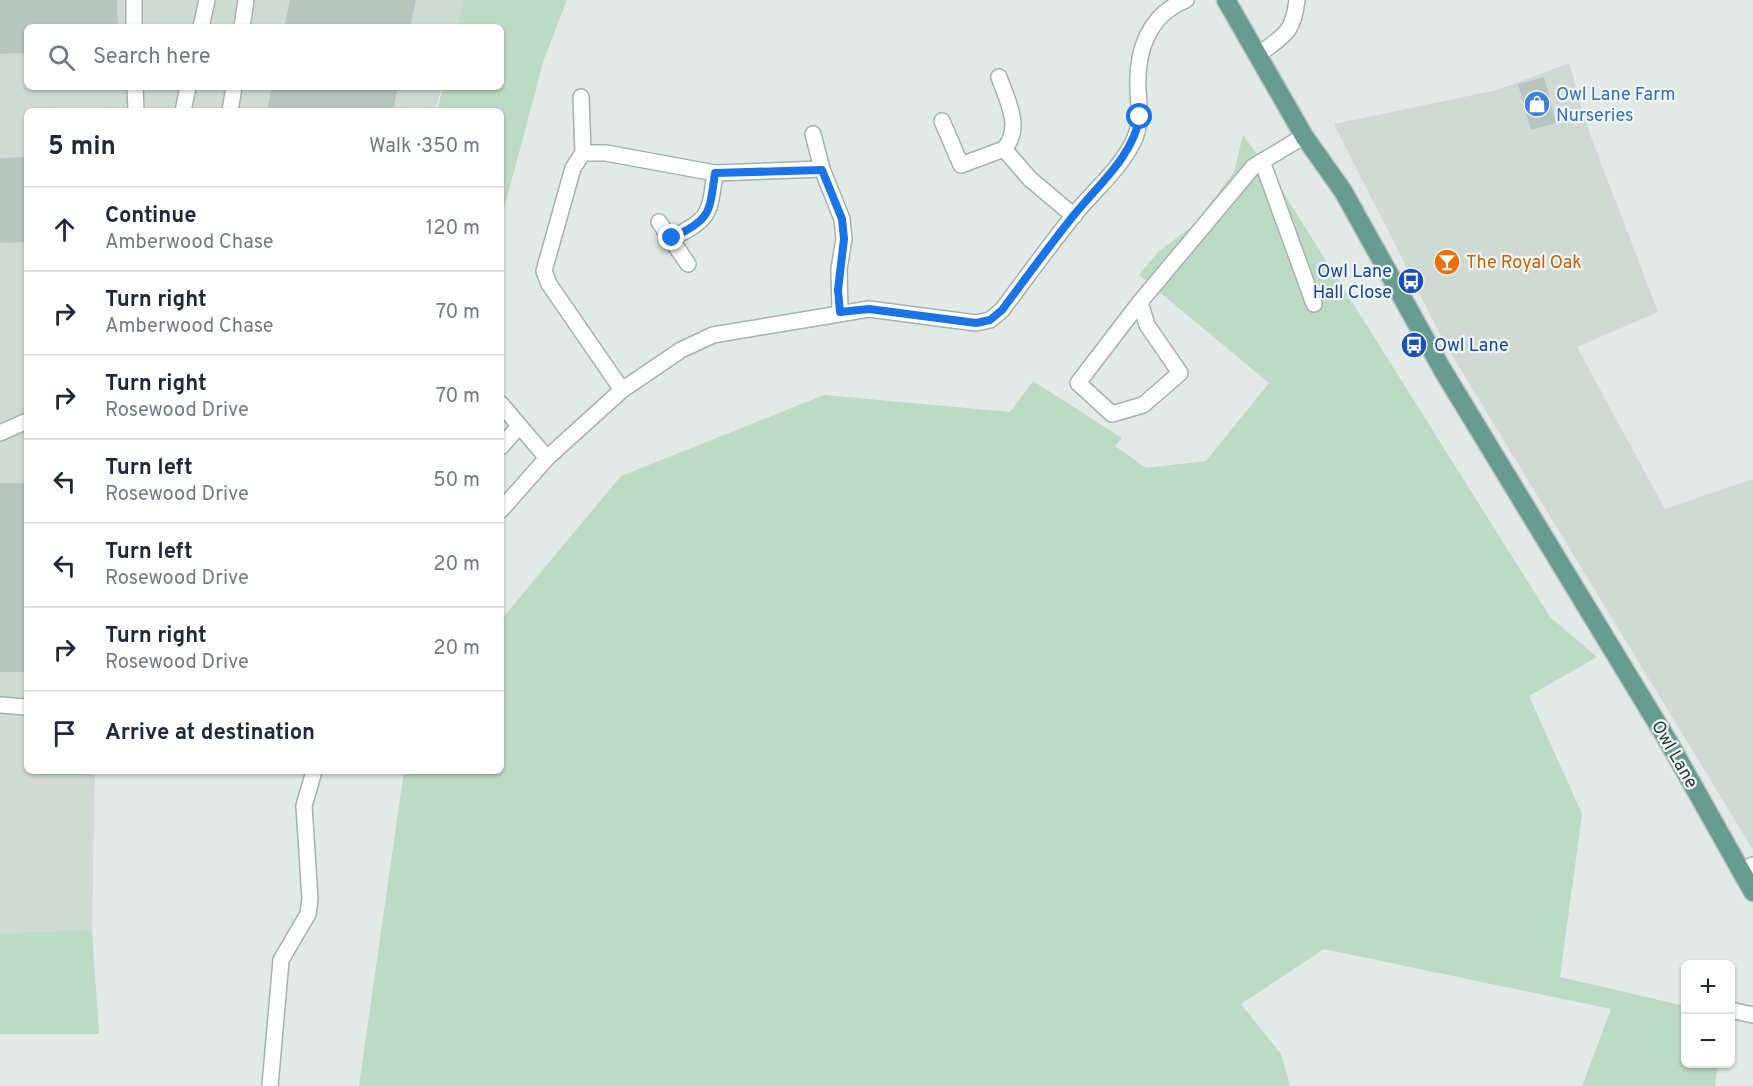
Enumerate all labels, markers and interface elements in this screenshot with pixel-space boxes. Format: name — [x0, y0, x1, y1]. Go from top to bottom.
search box — [24, 24, 504, 90]
icon: search — [45, 41, 78, 74]
text: Search here — [93, 44, 211, 71]
place label: Owl Lane Farm Nurseries — [1556, 84, 1675, 128]
shop icon: Owl Lane Farm Nurseries — [1522, 89, 1552, 119]
route start — [1126, 103, 1152, 129]
text: 5 min — [48, 131, 116, 164]
text: Walk · 350 m — [369, 134, 480, 160]
text: Continue — [105, 203, 196, 230]
icon: ahead — [48, 213, 81, 246]
text: 120 m — [426, 216, 480, 242]
route end — [658, 224, 684, 250]
text: Amberwood Chase — [105, 230, 274, 256]
bar icon: The Royal Oak — [1432, 247, 1462, 277]
place label: The Royal Oak — [1466, 252, 1582, 275]
place label: Owl Lane Hall Close — [1313, 261, 1392, 305]
bus stop icon: Owl Lane Hall Close — [1396, 266, 1426, 296]
text: Turn right — [105, 287, 207, 314]
icon: right — [48, 297, 81, 330]
text: 70 m — [436, 300, 480, 326]
text: Amberwood Chase — [105, 314, 274, 340]
bus stop icon: Owl Lane — [1399, 330, 1429, 360]
place label: Owl Lane — [1434, 335, 1509, 358]
text: Turn right — [105, 371, 207, 398]
icon: right — [48, 381, 81, 414]
text: 70 m — [436, 384, 480, 410]
text: Rosewood Drive — [105, 398, 249, 424]
text: Turn left — [105, 455, 193, 482]
icon: left — [48, 465, 81, 498]
text: 50 m — [433, 468, 480, 494]
text: Rosewood Drive — [105, 482, 249, 508]
text: Turn left — [105, 539, 193, 566]
icon: left — [48, 549, 81, 582]
text: 20 m — [433, 552, 480, 578]
text: Rosewood Drive — [105, 566, 249, 592]
text: Turn right — [105, 623, 207, 650]
icon: right — [48, 633, 81, 666]
text: 20 m — [433, 636, 480, 662]
text: Rosewood Drive — [105, 650, 249, 676]
icon: arrive — [48, 717, 81, 750]
street label: Owl Lane — [1645, 717, 1702, 793]
text: Arrive at destination — [105, 720, 315, 747]
map controls — [1681, 960, 1735, 1068]
button: + — [1681, 960, 1735, 1014]
button: − — [1681, 1014, 1735, 1068]

